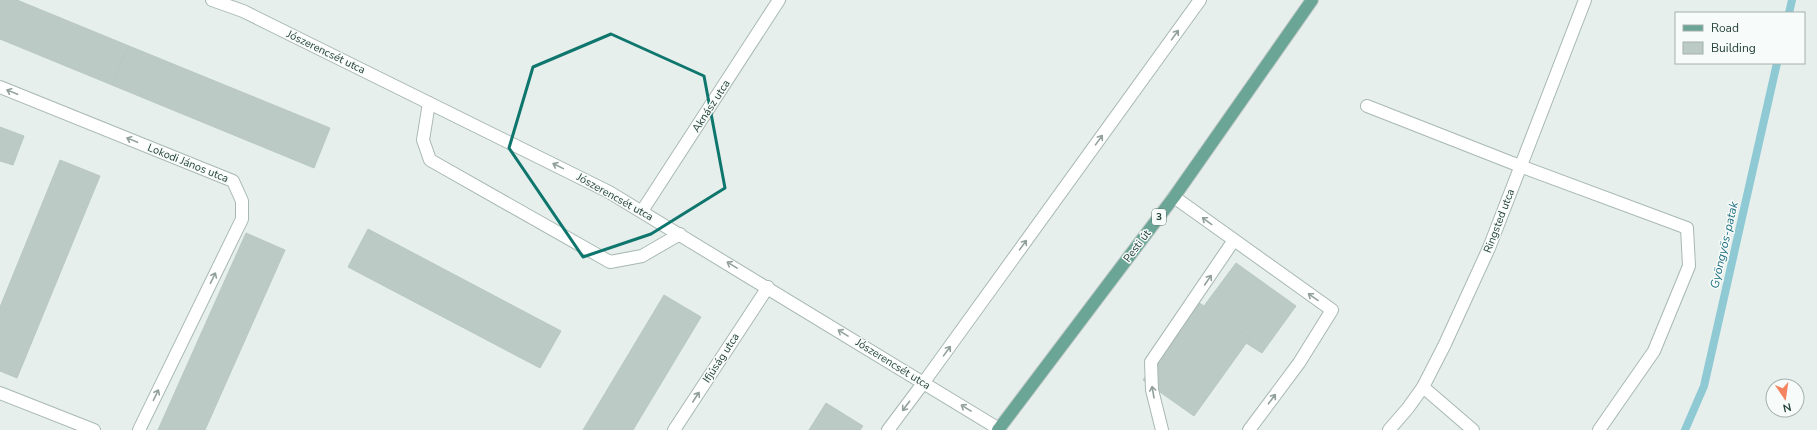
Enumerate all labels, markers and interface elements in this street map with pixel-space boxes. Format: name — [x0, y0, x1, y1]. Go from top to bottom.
legend — [1675, 12, 1805, 64]
text: Road — [1711, 20, 1739, 36]
street label: Jószerencsét utca — [283, 26, 368, 78]
one-way arrow — [1171, 29, 1179, 40]
text: Building — [1711, 40, 1756, 56]
street label: Aknász utca — [688, 77, 734, 135]
one-way arrow — [6, 87, 18, 95]
one-way arrow — [1095, 135, 1103, 146]
one-way arrow — [127, 136, 139, 144]
street label: Lokodi János utca — [145, 140, 231, 186]
one-way arrow — [553, 162, 565, 170]
street label: Jószerencsét utca — [573, 169, 656, 224]
street label: Ringsted utca — [1480, 187, 1518, 255]
water label: Gyöngyös-patak — [1706, 199, 1742, 290]
road number: 3 — [1152, 209, 1166, 225]
one-way arrow — [1202, 217, 1213, 225]
street label: Pesti út — [1120, 227, 1154, 265]
one-way arrow — [1019, 240, 1027, 251]
one-way arrow — [726, 261, 738, 269]
one-way arrow — [210, 272, 217, 284]
one-way arrow — [1204, 274, 1212, 286]
one-way arrow — [1308, 293, 1319, 301]
one-way arrow — [838, 329, 849, 337]
street label: Ifjúság utca — [699, 330, 743, 386]
street label: Jószerencsét utca — [852, 334, 933, 393]
one-way arrow — [942, 346, 951, 357]
north arrow — [1765, 378, 1805, 418]
one-way arrow — [1149, 386, 1157, 399]
one-way arrow — [153, 389, 160, 401]
one-way arrow — [692, 391, 700, 403]
one-way arrow — [1268, 393, 1276, 404]
text: N — [1781, 399, 1793, 415]
one-way arrow — [902, 401, 910, 412]
one-way arrow — [960, 404, 972, 412]

